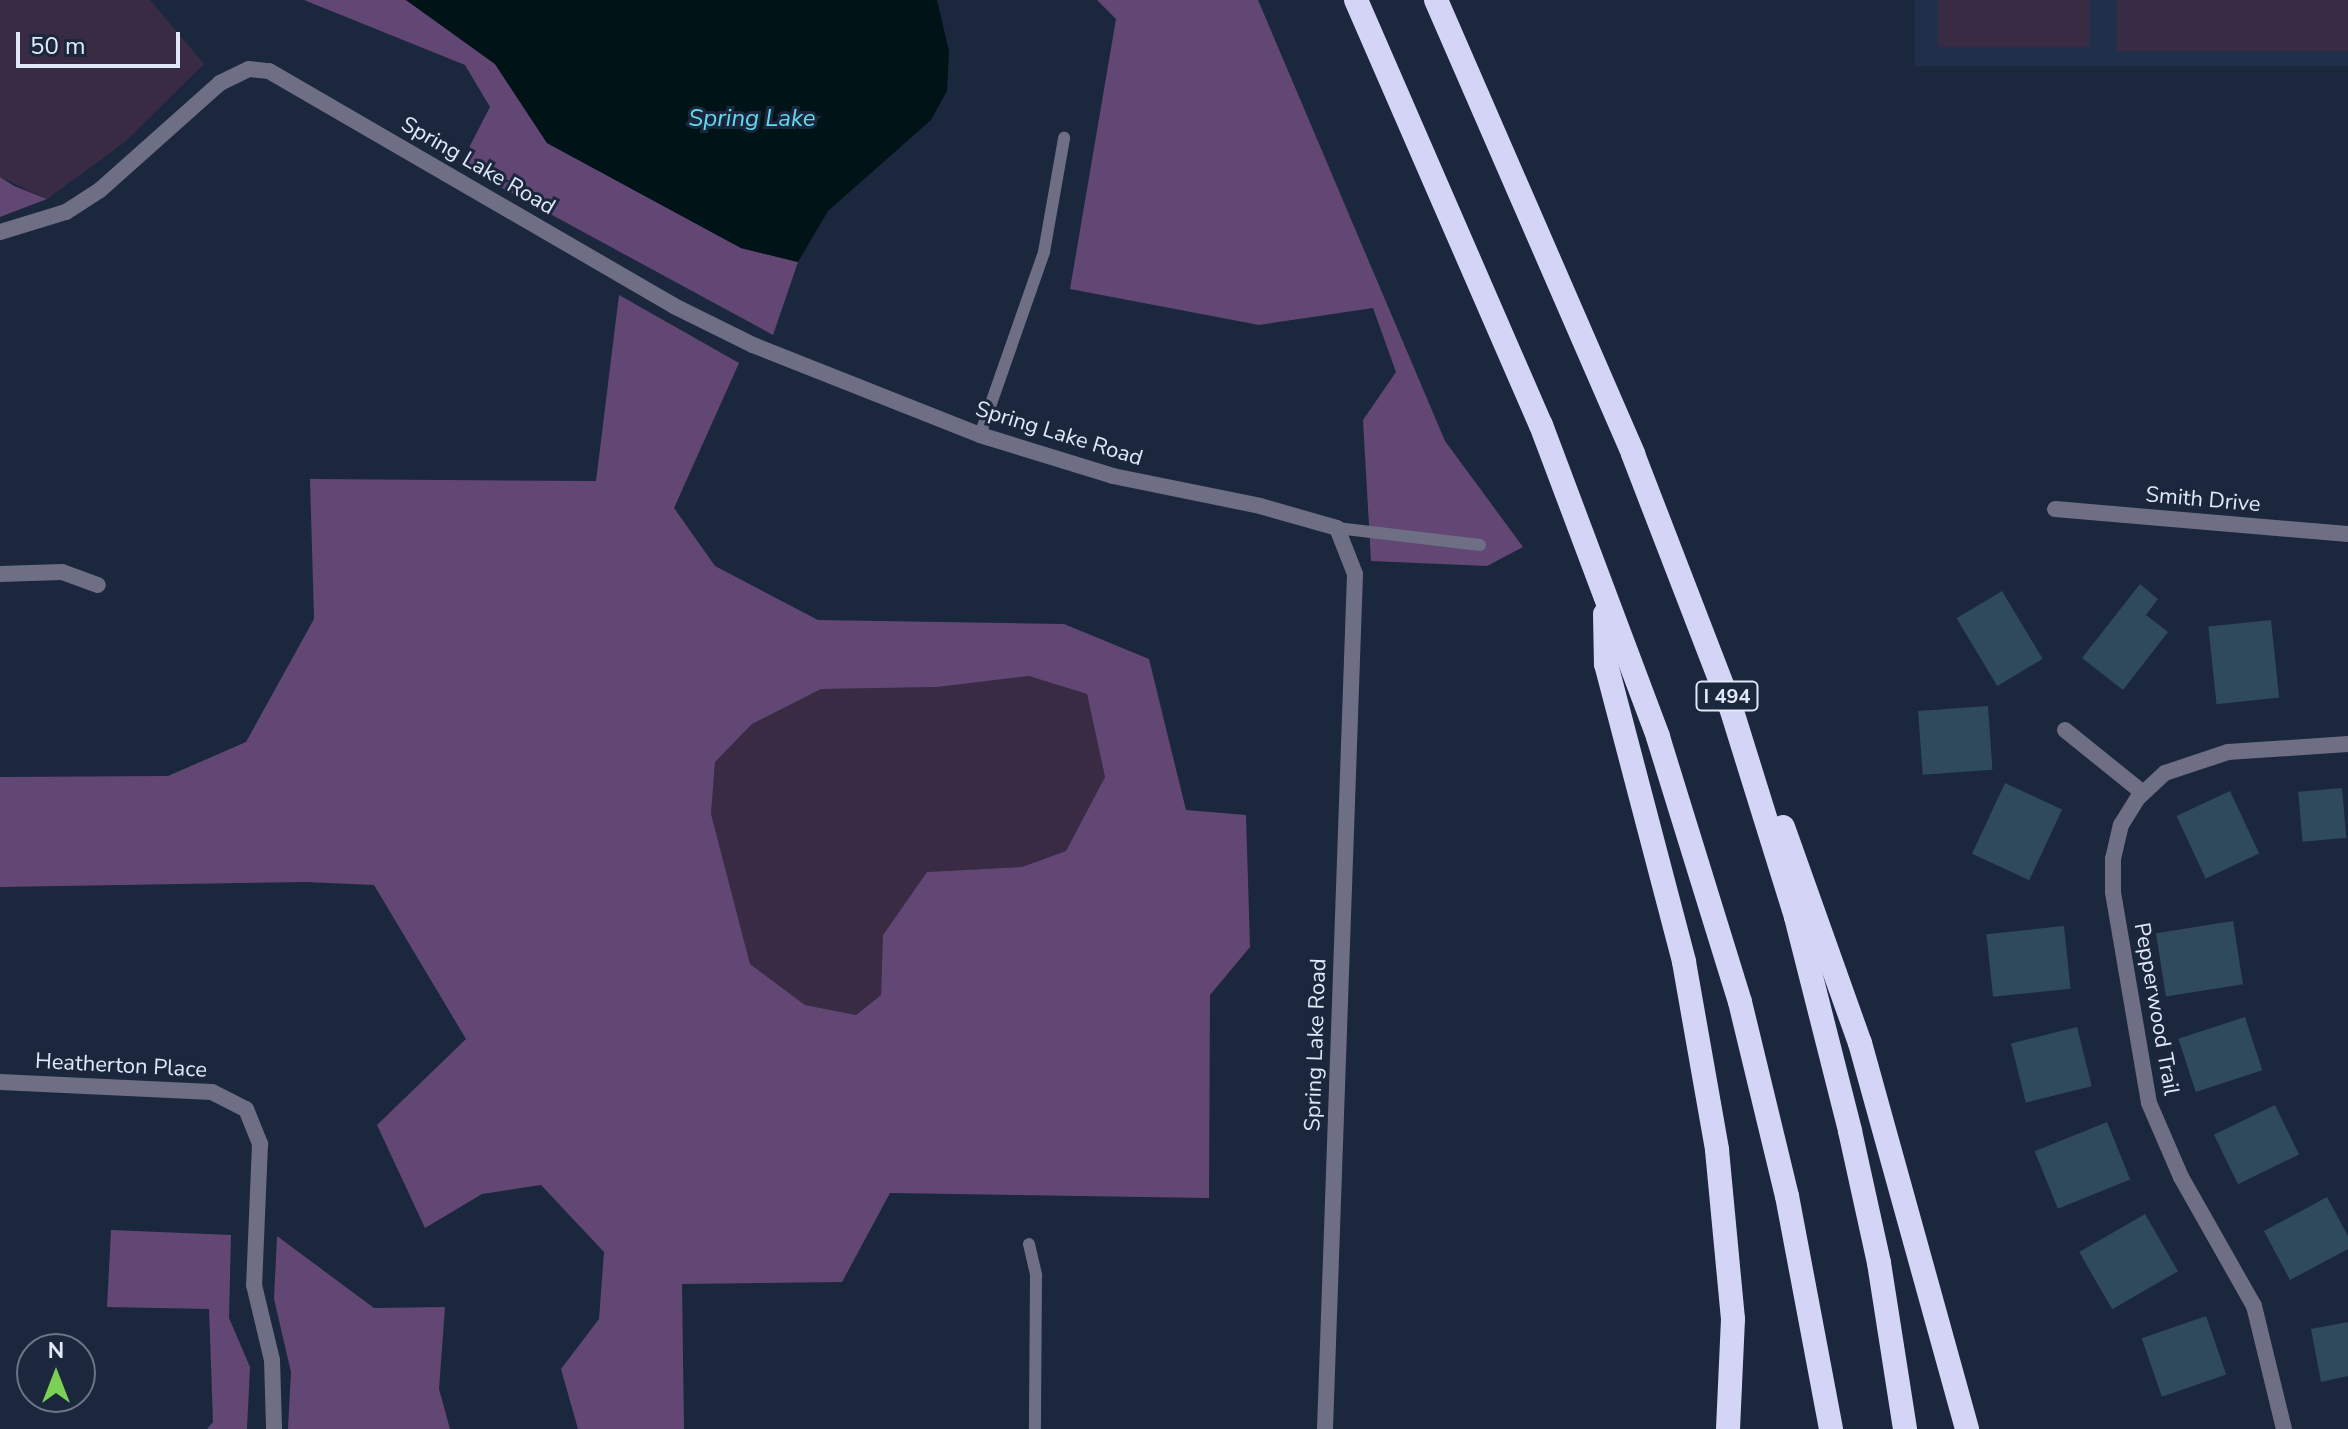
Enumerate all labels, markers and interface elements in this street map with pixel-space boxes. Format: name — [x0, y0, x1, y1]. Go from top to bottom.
scale bar — [20, 16, 184, 66]
text: 50 m — [30, 30, 86, 62]
water label: Spring Lake — [689, 105, 815, 133]
street label: Spring Lake Road — [396, 111, 560, 221]
street label: Spring Lake Road — [972, 396, 1146, 472]
street label: Smith Drive — [2144, 482, 2262, 518]
road number: I 494 — [1695, 680, 1759, 712]
street label: Pepperwood Trail — [2128, 921, 2184, 1097]
street label: Spring Lake Road — [1300, 958, 1332, 1132]
street label: Heatherton Place — [34, 1048, 208, 1084]
north arrow — [16, 1333, 96, 1413]
text: N — [48, 1336, 64, 1366]

